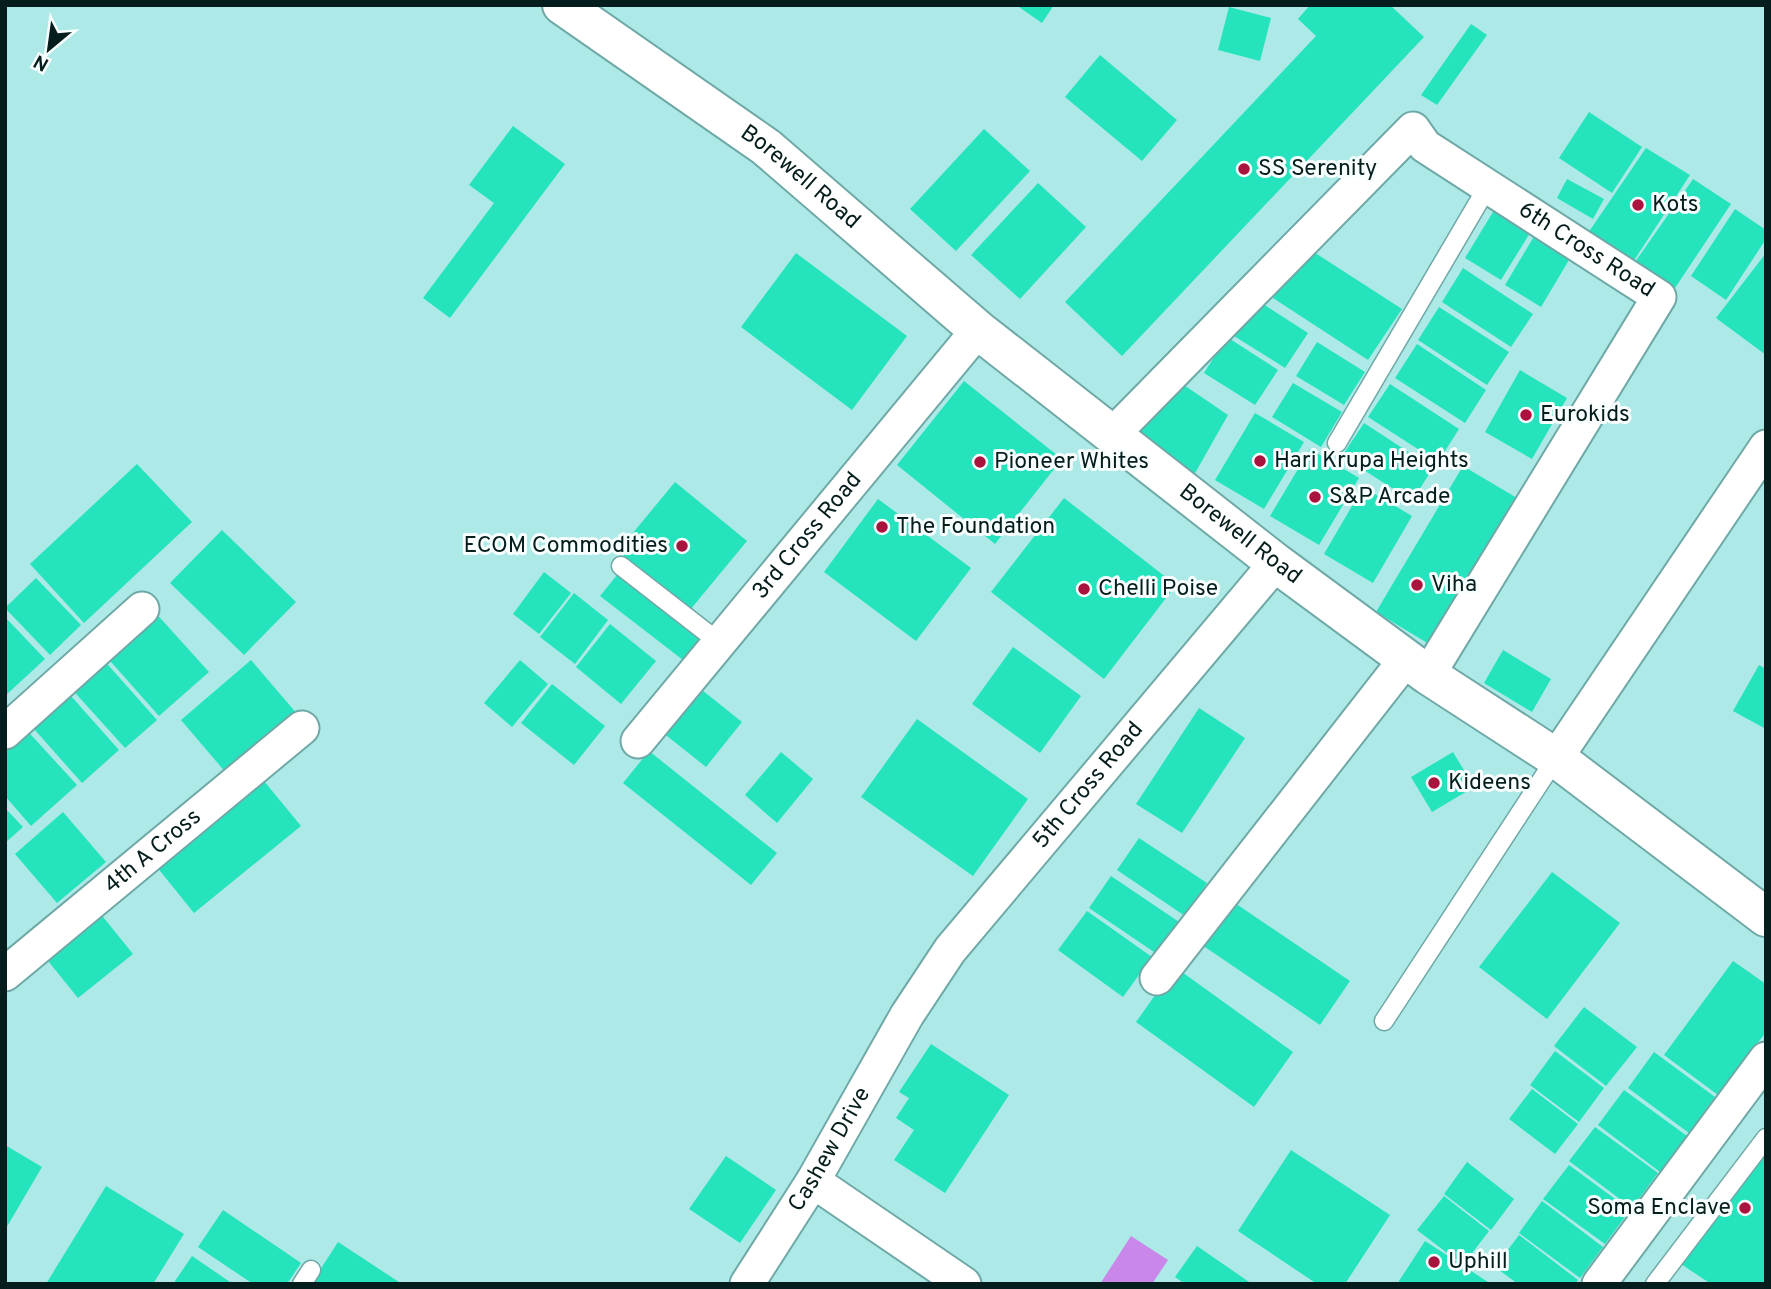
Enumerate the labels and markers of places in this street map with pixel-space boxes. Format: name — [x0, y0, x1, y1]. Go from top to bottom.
place label: SS Serenity — [1258, 155, 1377, 184]
marker: SS Serenity — [1236, 161, 1252, 177]
place label: Kots — [1652, 191, 1698, 220]
marker: Kots — [1630, 197, 1646, 213]
place label: Eurokids — [1540, 401, 1630, 430]
marker: Eurokids — [1518, 407, 1534, 423]
place label: Hari Krupa Heights — [1274, 447, 1469, 476]
place label: Pioneer Whites — [994, 448, 1149, 477]
marker: Hari Krupa Heights — [1252, 453, 1268, 469]
marker: Pioneer Whites — [972, 454, 988, 470]
place label: S&P Arcade — [1329, 483, 1450, 512]
marker: S&P Arcade — [1307, 489, 1323, 505]
place label: The Foundation — [896, 513, 1055, 542]
marker: The Foundation — [874, 519, 890, 535]
place label: ECOM Commodities — [464, 532, 668, 561]
marker: ECOM Commodities — [674, 538, 690, 554]
place label: Viha — [1431, 571, 1477, 600]
place label: Chelli Poise — [1098, 575, 1218, 604]
marker: Viha — [1409, 577, 1425, 593]
marker: Chelli Poise — [1076, 581, 1092, 597]
place label: Kideens — [1448, 769, 1531, 798]
marker: Kideens — [1426, 775, 1442, 791]
place label: Soma Enclave — [1587, 1194, 1731, 1223]
marker: Soma Enclave — [1737, 1200, 1753, 1216]
place label: Uphill — [1448, 1248, 1508, 1277]
marker: Uphill — [1426, 1254, 1442, 1270]

